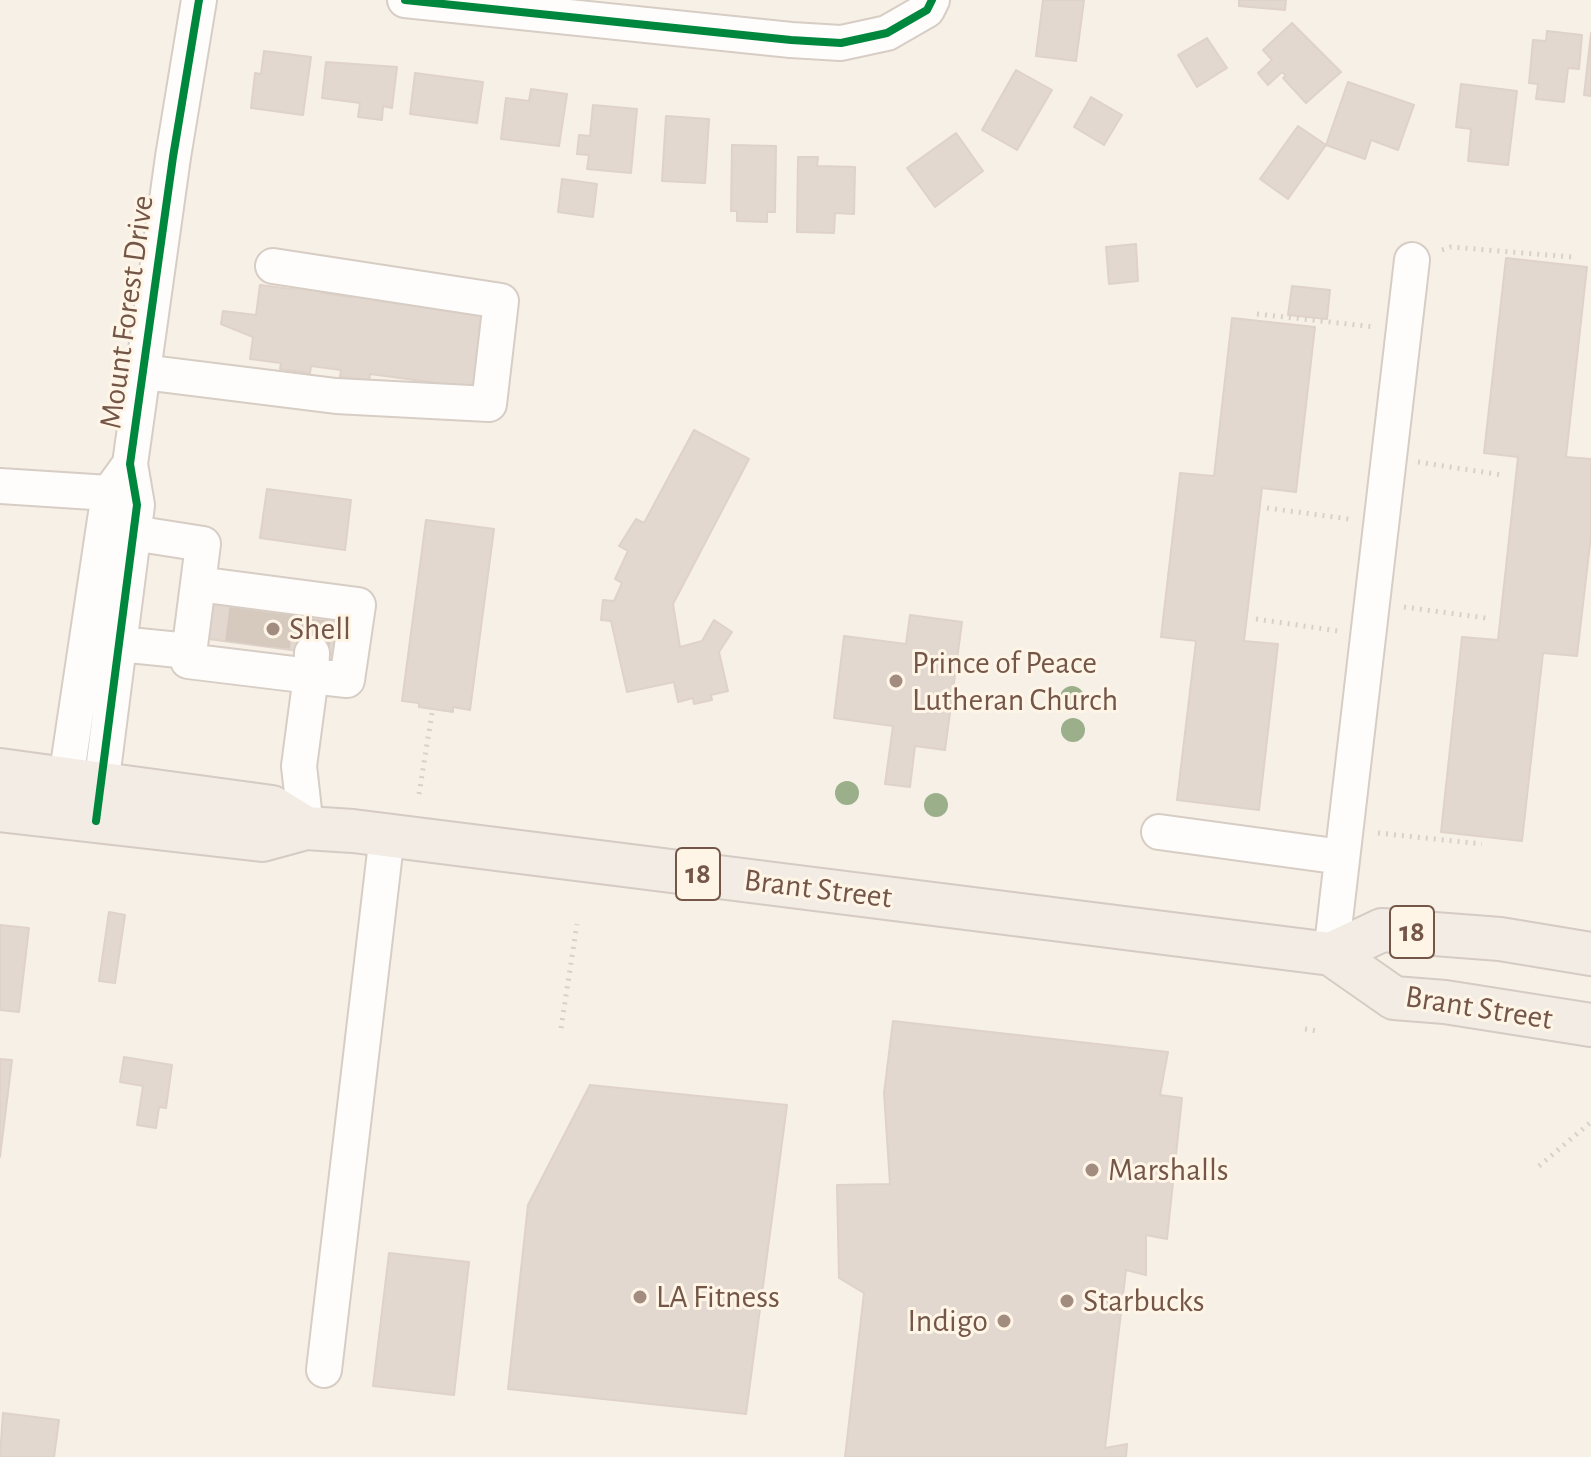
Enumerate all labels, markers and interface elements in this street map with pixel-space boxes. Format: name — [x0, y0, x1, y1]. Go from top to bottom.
street label: Mount Forest Drive — [92, 193, 162, 431]
place label: Shell — [289, 610, 351, 648]
marker: Shell — [264, 620, 282, 638]
place label: Prince of Peace Lutheran Church — [912, 644, 1118, 719]
marker: Prince of Peace Lutheran Church — [887, 672, 905, 690]
road number: 18 — [676, 848, 720, 900]
street label: Brant Street — [742, 861, 894, 917]
road number: 18 — [1390, 906, 1434, 958]
street label: Brant Street — [1403, 977, 1555, 1039]
place label: Marshalls — [1108, 1151, 1229, 1189]
marker: Marshalls — [1083, 1161, 1101, 1179]
place label: LA Fitness — [656, 1278, 780, 1316]
place label: Starbucks — [1083, 1282, 1205, 1320]
marker: LA Fitness — [631, 1288, 649, 1306]
marker: Starbucks — [1058, 1292, 1076, 1310]
place label: Indigo — [908, 1302, 988, 1340]
marker: Indigo — [995, 1312, 1013, 1330]

